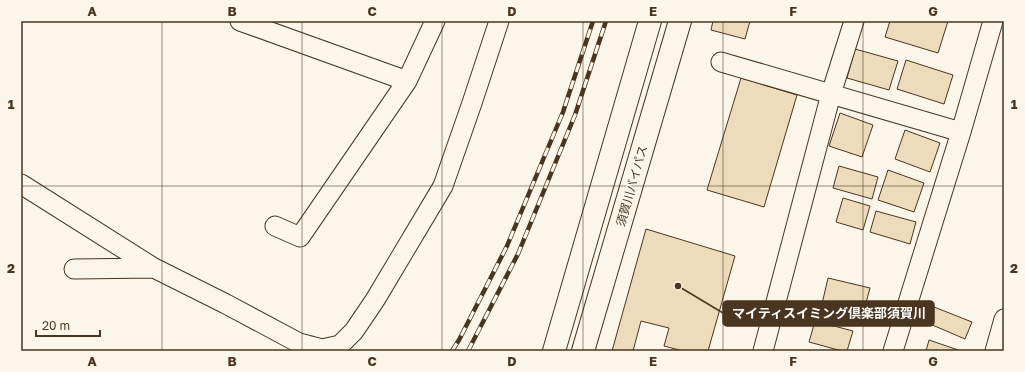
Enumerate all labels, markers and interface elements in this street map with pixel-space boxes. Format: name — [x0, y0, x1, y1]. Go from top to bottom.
text: A — [87, 3, 97, 19]
text: B — [227, 3, 237, 19]
text: C — [367, 3, 377, 19]
text: D — [507, 3, 517, 19]
text: E — [649, 3, 657, 19]
text: F — [789, 3, 797, 19]
text: G — [928, 3, 938, 19]
text: 1 — [8, 96, 15, 112]
text: 1 — [1011, 96, 1018, 112]
street label: 須賀川バイパス — [613, 144, 650, 228]
text: 2 — [7, 260, 15, 276]
text: 2 — [1010, 260, 1018, 276]
callout: マイティスイミング倶楽部須賀川 — [723, 301, 934, 326]
text: マイティスイミング倶楽部須賀川 — [732, 305, 926, 321]
scale bar — [36, 312, 100, 338]
text: 20 m — [42, 318, 70, 333]
text: A — [87, 353, 97, 369]
text: B — [227, 353, 237, 369]
text: C — [367, 353, 377, 369]
text: D — [507, 353, 517, 369]
text: E — [649, 353, 657, 369]
text: F — [789, 353, 797, 369]
text: G — [928, 353, 938, 369]

